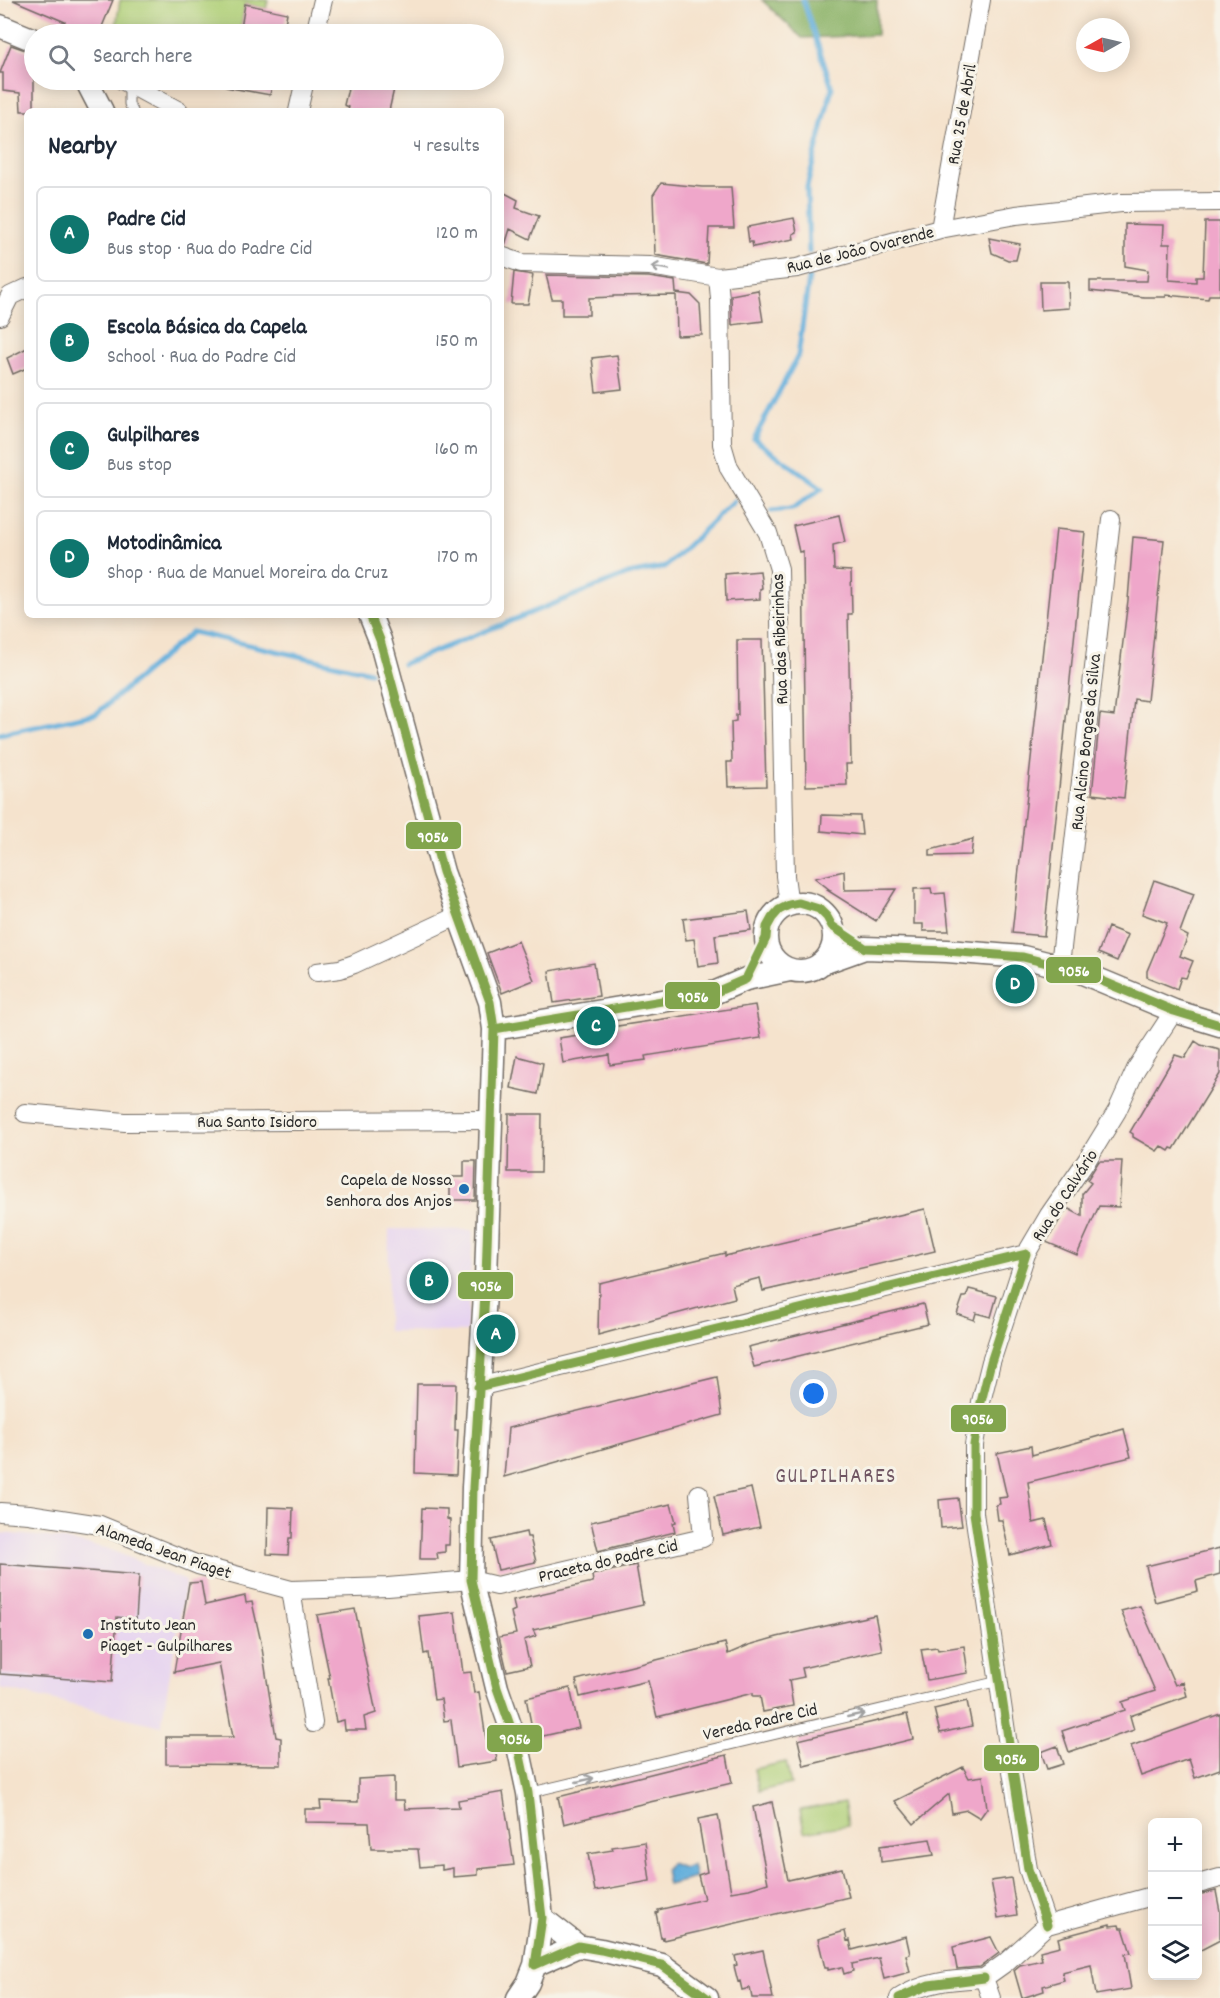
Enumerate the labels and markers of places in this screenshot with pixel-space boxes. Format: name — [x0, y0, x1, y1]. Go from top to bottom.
pin: D — [996, 962, 1034, 1006]
pin: C — [576, 1004, 616, 1048]
place label: Capela de Nossa Senhora dos Anjos — [326, 1169, 453, 1215]
marker: Capela de Nossa Senhora dos Anjos — [457, 1182, 471, 1196]
pin: B — [410, 1258, 448, 1304]
pin: A — [476, 1312, 516, 1356]
place label: Instituto Jean Piaget - Gulpilhares — [100, 1614, 233, 1660]
marker: Instituto Jean Piaget - Gulpilhares — [81, 1627, 95, 1641]

